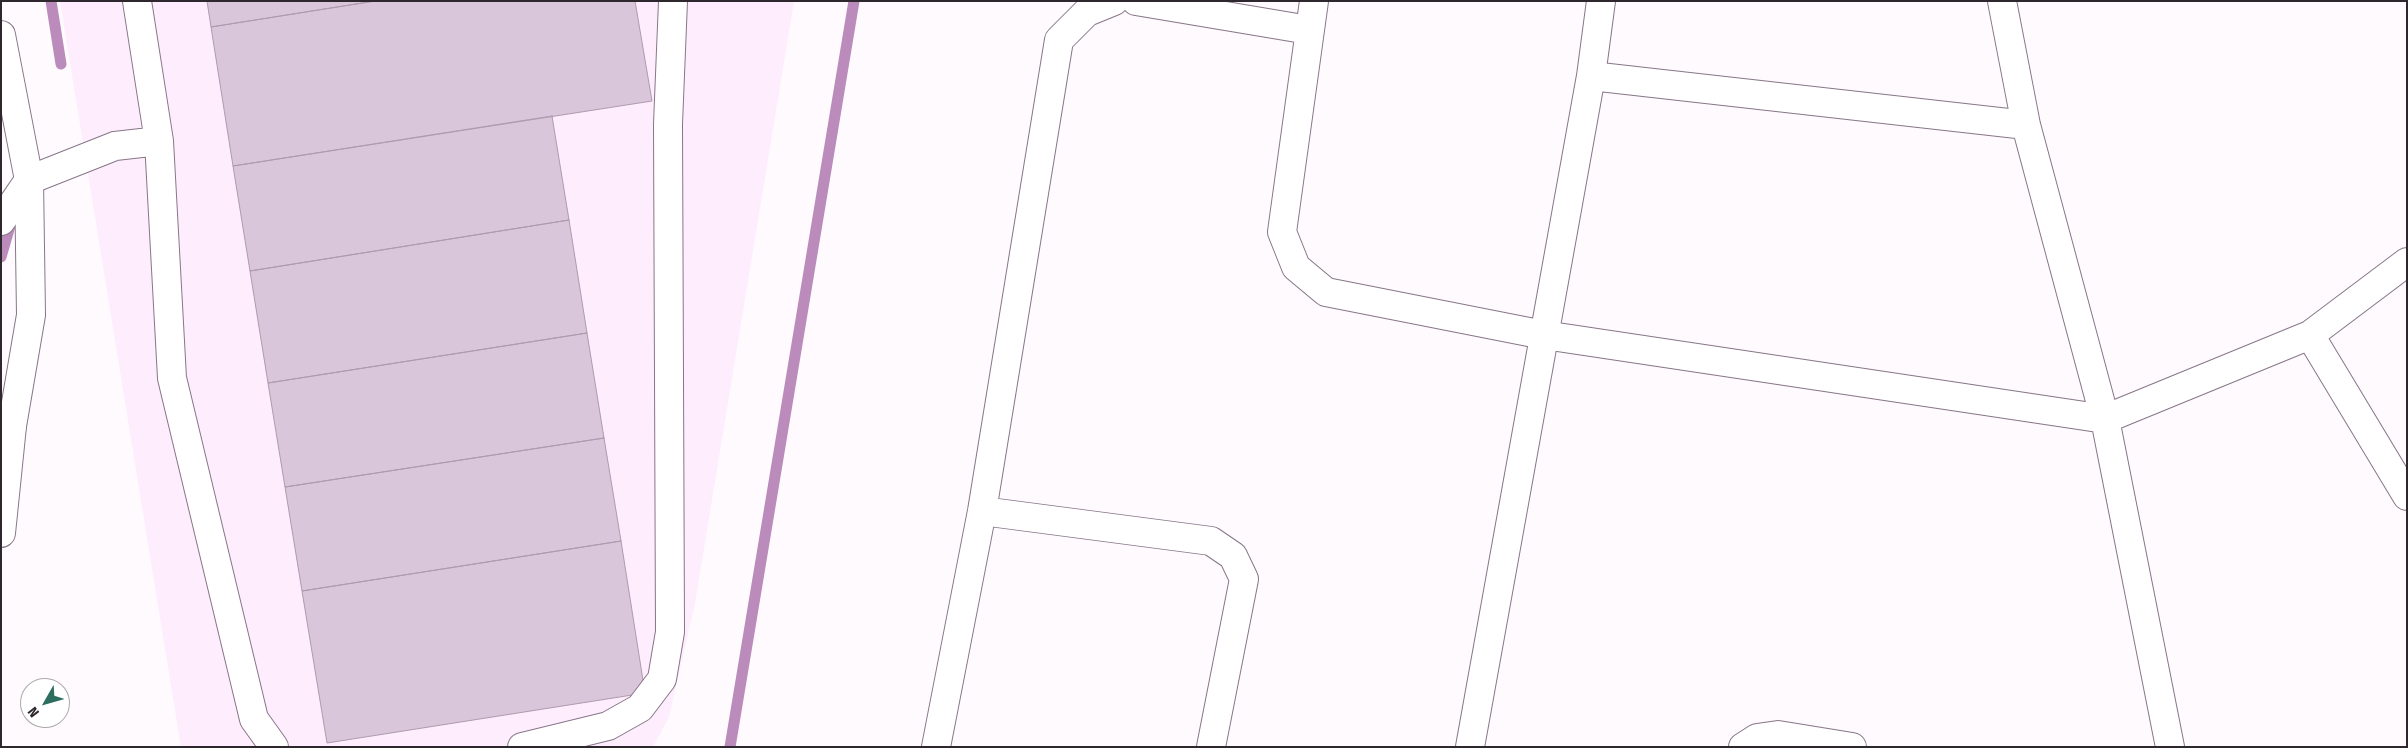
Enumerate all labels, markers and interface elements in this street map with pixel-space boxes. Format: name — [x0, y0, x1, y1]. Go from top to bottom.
north arrow — [20, 678, 70, 728]
text: N — [24, 703, 43, 720]

